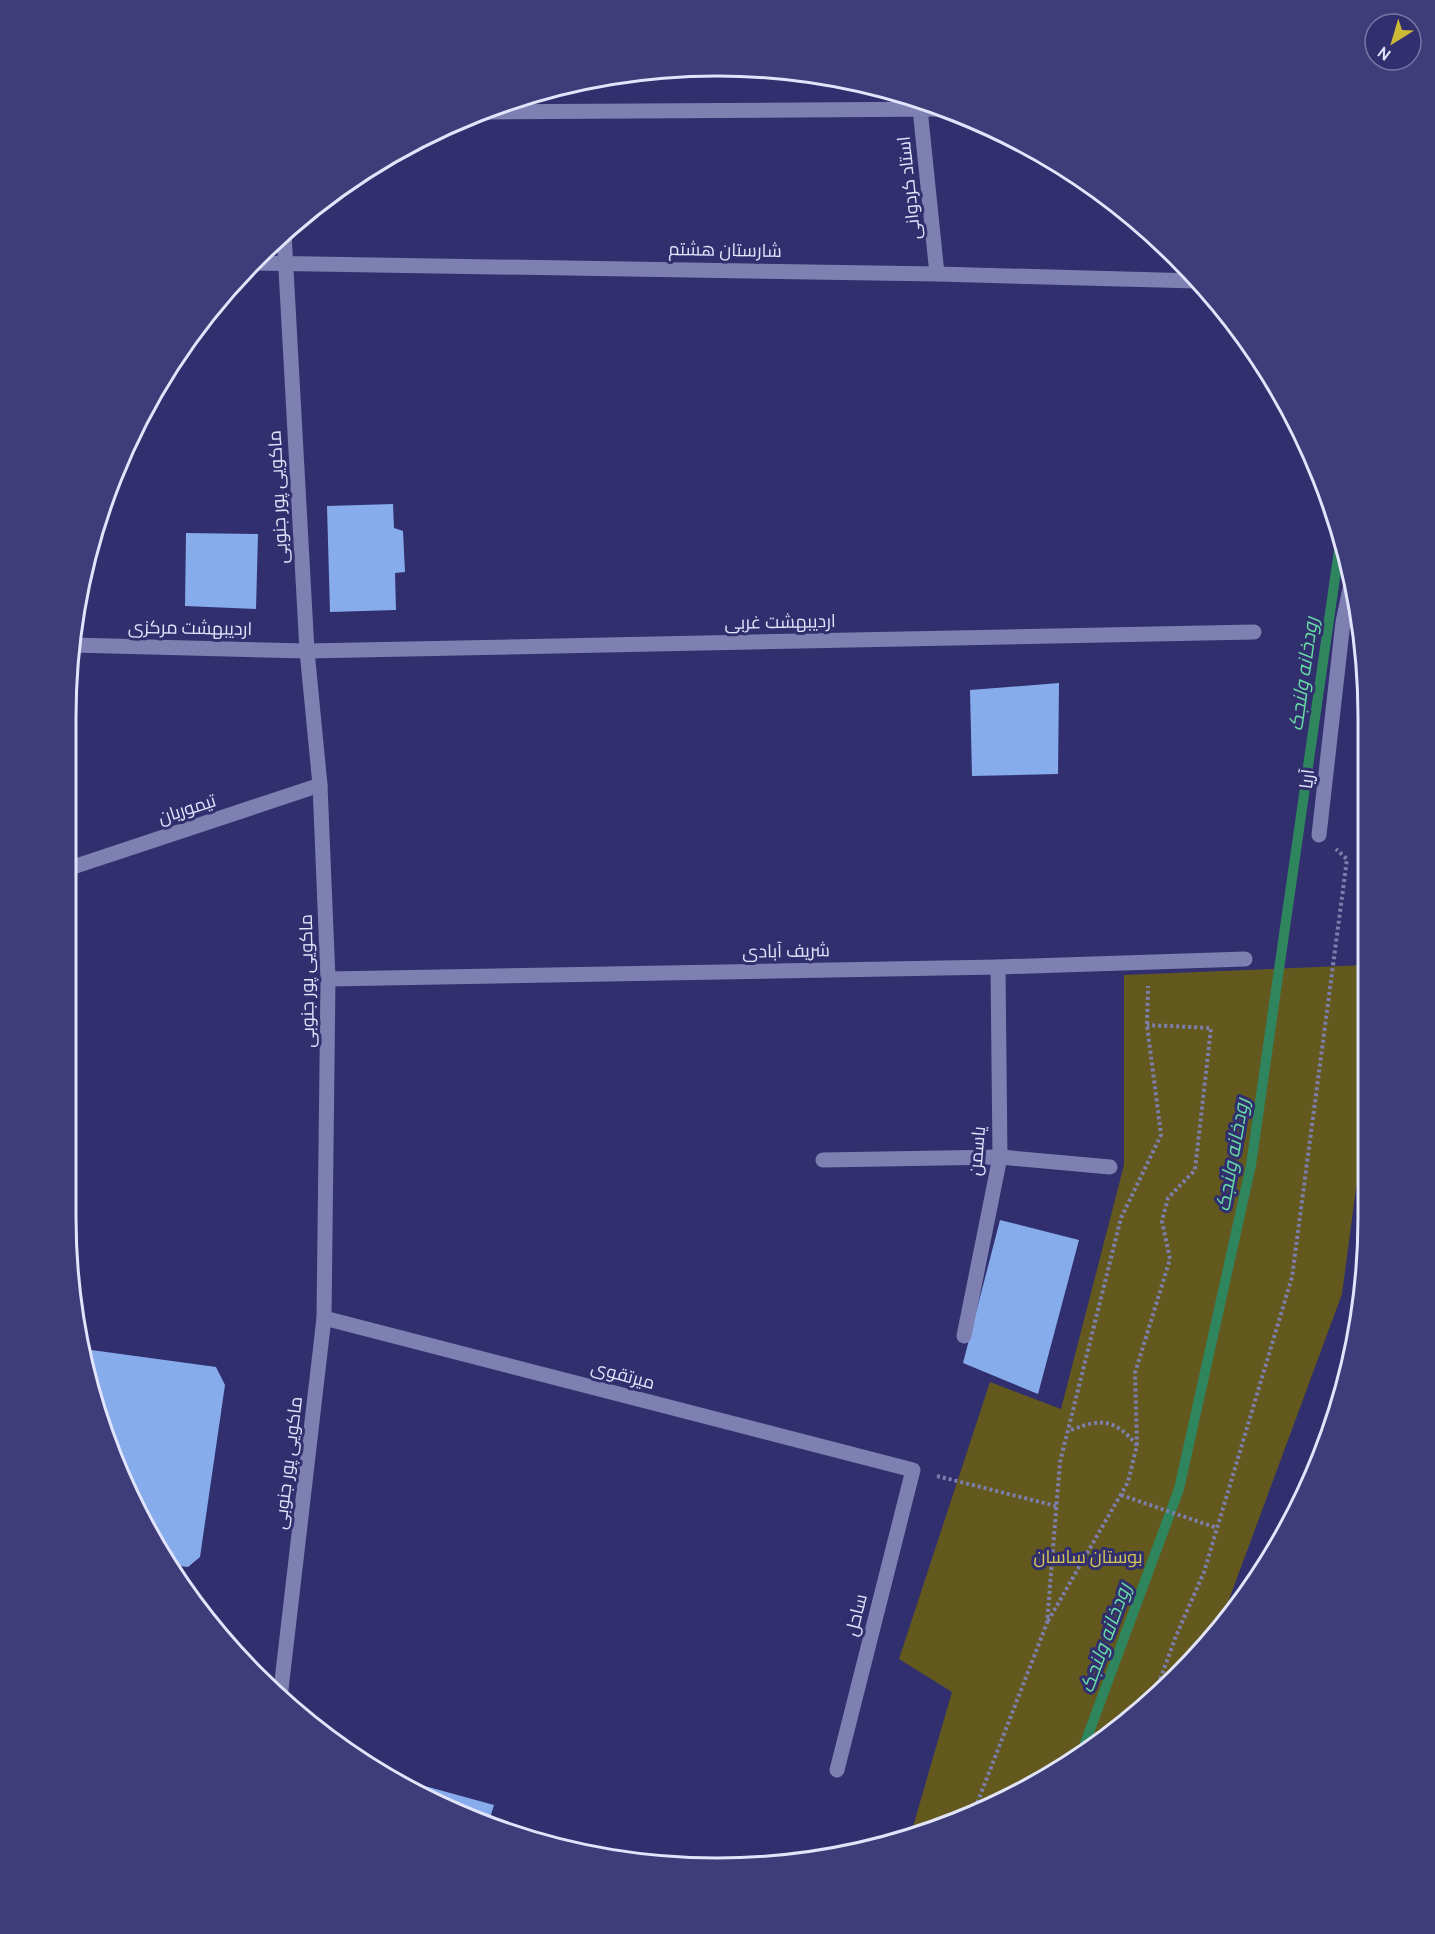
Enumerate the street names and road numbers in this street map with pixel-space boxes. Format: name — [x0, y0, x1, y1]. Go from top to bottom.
street label: استاد کردوانی — [893, 135, 925, 241]
street label: شارستان هشتم — [668, 238, 782, 263]
street label: ماکویی‌ پور جنوبی — [264, 430, 293, 564]
street label: اردیبهشت غربی — [724, 610, 836, 634]
street label: اردیبهشت مرکزی — [128, 616, 252, 640]
street label: آریا — [1295, 768, 1319, 790]
street label: تیموریان — [155, 789, 219, 829]
street label: ماکویی‌ پور جنوبی — [295, 914, 320, 1048]
street label: شریف آبادی — [742, 939, 830, 963]
street label: یاسمن — [964, 1125, 990, 1177]
street label: میرتقوی — [589, 1356, 657, 1394]
street label: ماکویی‌ پور جنوبی — [269, 1395, 308, 1531]
street label: ساحل — [840, 1592, 872, 1638]

